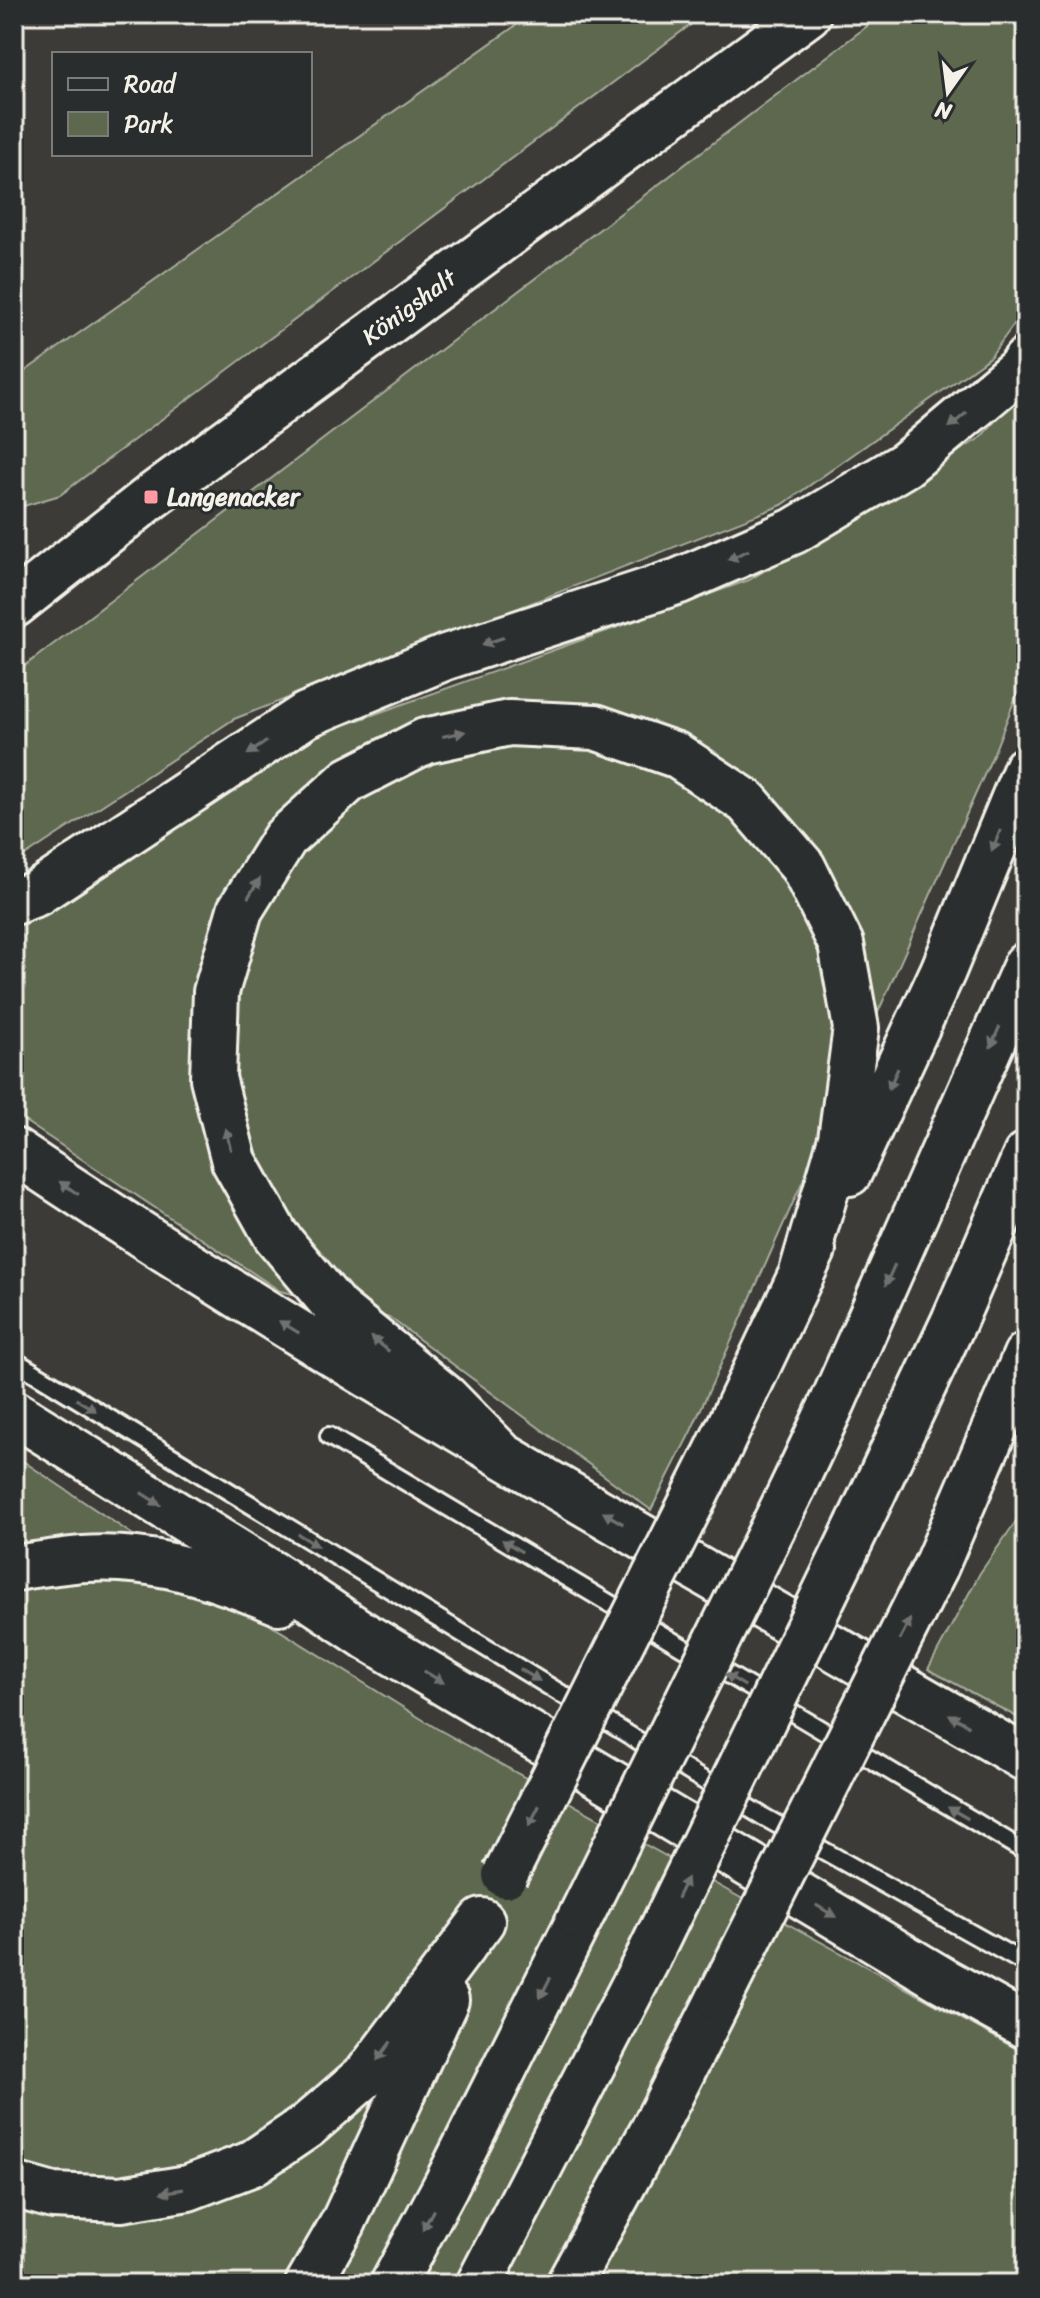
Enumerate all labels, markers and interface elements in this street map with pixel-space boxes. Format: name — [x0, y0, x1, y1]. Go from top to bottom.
legend — [52, 52, 312, 156]
north arrow — [908, 52, 988, 132]
text: Road — [124, 63, 178, 105]
text: N — [930, 90, 956, 132]
text: Park — [124, 103, 173, 145]
street label: Königshalt — [352, 257, 467, 356]
one-way arrow — [949, 411, 969, 428]
place label: Langenacker — [167, 476, 302, 518]
marker: Langenacker — [142, 488, 160, 506]
one-way arrow — [726, 549, 750, 562]
one-way arrow — [481, 636, 505, 648]
one-way arrow — [441, 728, 466, 740]
one-way arrow — [246, 740, 268, 755]
one-way arrow — [990, 829, 1003, 853]
one-way arrow — [247, 877, 261, 899]
one-way arrow — [988, 1025, 1002, 1049]
one-way arrow — [886, 1068, 900, 1091]
one-way arrow — [222, 1126, 234, 1151]
one-way arrow — [59, 1181, 80, 1196]
one-way arrow — [883, 1263, 897, 1287]
one-way arrow — [278, 1320, 300, 1334]
one-way arrow — [370, 1337, 390, 1353]
one-way arrow — [75, 1398, 97, 1412]
one-way arrow — [140, 1491, 162, 1505]
one-way arrow — [602, 1511, 624, 1525]
one-way arrow — [297, 1533, 319, 1547]
one-way arrow — [501, 1539, 523, 1553]
one-way arrow — [898, 1617, 912, 1640]
one-way arrow — [519, 1668, 541, 1682]
one-way arrow — [423, 1670, 445, 1684]
one-way arrow — [724, 1673, 746, 1687]
one-way arrow — [948, 1713, 970, 1727]
one-way arrow — [527, 1805, 541, 1828]
one-way arrow — [947, 1806, 970, 1820]
one-way arrow — [675, 1876, 689, 1900]
one-way arrow — [815, 1904, 837, 1918]
one-way arrow — [538, 1977, 552, 2000]
one-way arrow — [377, 2041, 393, 2061]
one-way arrow — [159, 2185, 184, 2197]
one-way arrow — [421, 2209, 435, 2231]

